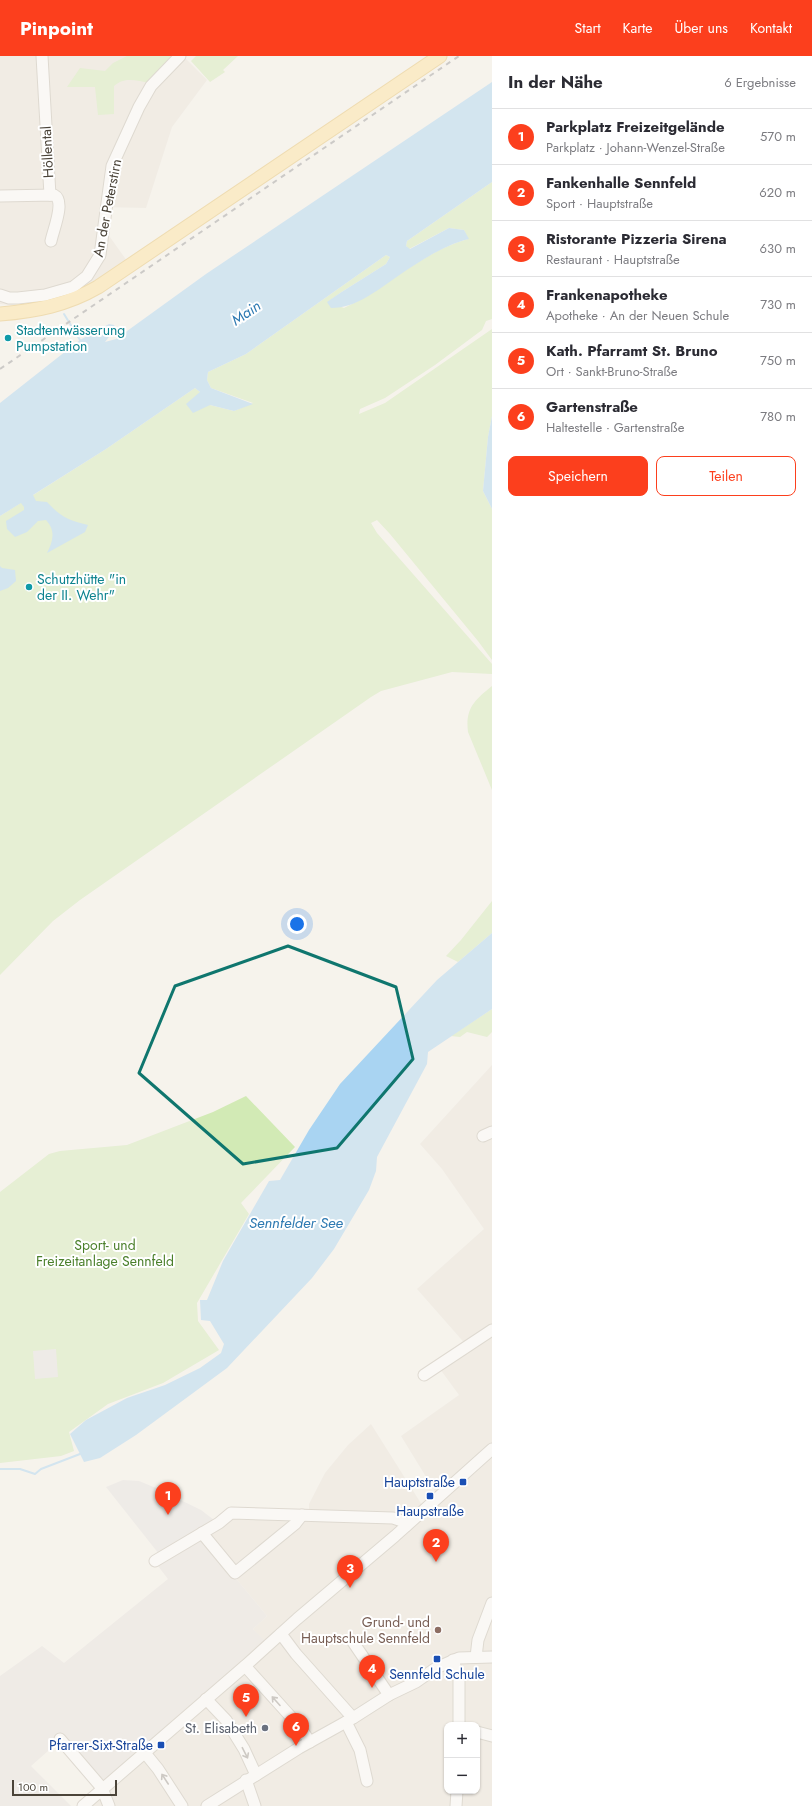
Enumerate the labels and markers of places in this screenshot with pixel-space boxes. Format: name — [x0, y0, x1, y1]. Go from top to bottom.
place label: Stadtentwässerung Pumpstation — [16, 320, 125, 356]
marker: Stadtentwässerung Pumpstation — [3, 333, 13, 343]
place label: Schutzhütte "in der II. Wehr" — [37, 569, 126, 605]
marker: Schutzhütte "in der II. Wehr" — [24, 582, 34, 592]
place label: Hauptstraße — [384, 1472, 455, 1492]
marker: Hauptstraße — [458, 1477, 468, 1487]
pin: 1 — [155, 1482, 181, 1515]
marker: Haupstraße — [425, 1491, 435, 1501]
place label: Haupstraße — [396, 1501, 464, 1521]
pin: 2 — [423, 1529, 449, 1562]
pin: 3 — [337, 1555, 363, 1588]
place label: Grund- und Hauptschule Sennfeld — [301, 1612, 430, 1648]
marker: Grund- und Hauptschule Sennfeld — [433, 1625, 443, 1635]
marker: Sennfeld Schule — [432, 1654, 442, 1664]
pin: 4 — [359, 1655, 385, 1688]
place label: Sennfeld Schule — [389, 1664, 485, 1684]
pin: 5 — [233, 1684, 259, 1717]
pin: 6 — [283, 1713, 309, 1746]
place label: St. Elisabeth — [185, 1718, 257, 1738]
marker: St. Elisabeth — [260, 1723, 270, 1733]
place label: Pfarrer-Sixt-Straße — [49, 1735, 153, 1755]
marker: Pfarrer-Sixt-Straße — [156, 1740, 166, 1750]

